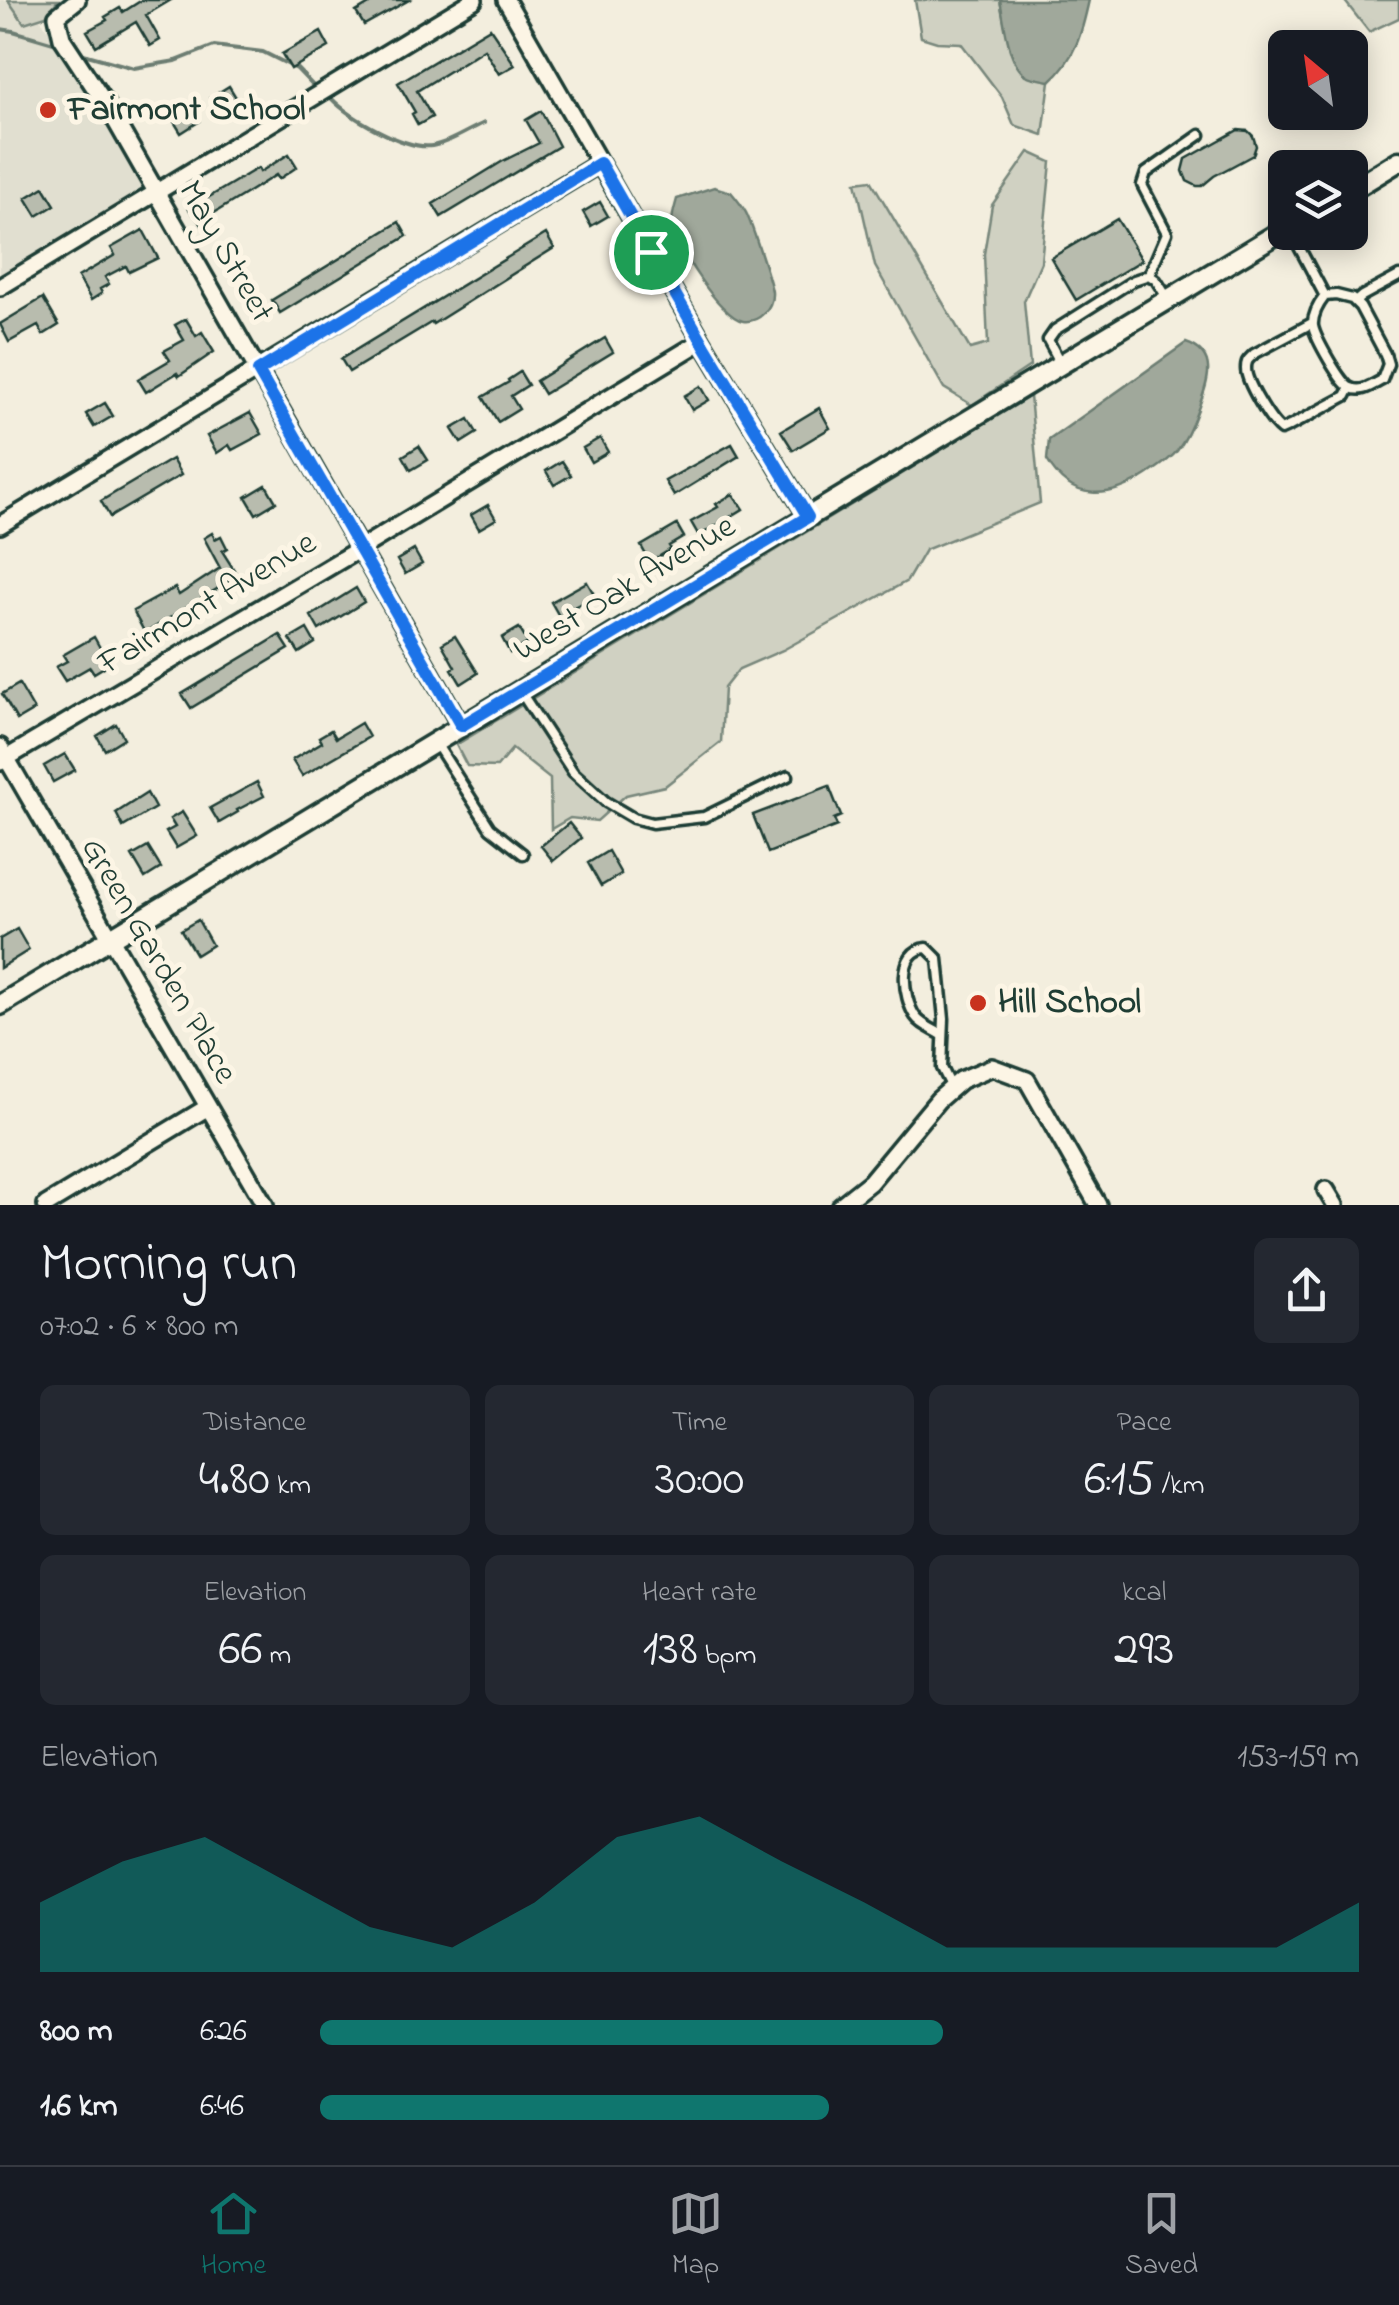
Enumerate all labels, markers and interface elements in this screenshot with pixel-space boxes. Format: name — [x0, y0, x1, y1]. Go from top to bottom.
north arrow — [1268, 30, 1368, 130]
map controls — [1268, 30, 1368, 250]
place label: Fairmont School — [66, 85, 306, 136]
marker: Fairmont School — [37, 99, 59, 121]
button: layers — [1268, 150, 1368, 250]
street label: May Street — [164, 171, 286, 333]
pin — [609, 210, 694, 295]
icon: arrive — [624, 225, 679, 280]
street label: West Oak Avenue — [504, 502, 746, 676]
street label: Fairmont Avenue — [88, 519, 327, 690]
street label: Green Garden Place — [67, 828, 250, 1094]
place label: Hill School — [998, 978, 1141, 1029]
marker: Hill School — [967, 992, 989, 1014]
text: Morning run — [40, 1226, 297, 1306]
button: share — [1254, 1238, 1359, 1343]
text: 07:02 · 6 × 800 m — [40, 1304, 238, 1351]
text: Distance — [203, 1403, 306, 1444]
text: Time — [672, 1403, 727, 1444]
text: Pace — [1117, 1403, 1171, 1444]
text: 4.80 — [199, 1444, 270, 1517]
text: 30:00 — [655, 1444, 744, 1517]
text: 6:15 — [1084, 1444, 1155, 1517]
text: km — [270, 1466, 311, 1507]
text: /km — [1155, 1466, 1204, 1507]
text: Elevation — [203, 1573, 306, 1614]
text: Heart rate — [642, 1573, 757, 1614]
text: kcal — [1122, 1573, 1166, 1614]
text: 66 — [218, 1614, 262, 1687]
text: 138 — [642, 1614, 698, 1687]
text: 293 — [1114, 1614, 1174, 1687]
text: m — [262, 1636, 291, 1677]
text: bpm — [698, 1636, 757, 1677]
text: Elevation — [40, 1735, 158, 1782]
text: 153–159 m — [1237, 1735, 1359, 1782]
text: 800 m — [40, 2009, 112, 2056]
text: 6:26 — [200, 2009, 247, 2056]
text: 1.6 km — [40, 2084, 118, 2131]
text: 6:46 — [200, 2084, 244, 2131]
tab: Home — [201, 2186, 266, 2287]
tab: Map — [668, 2186, 723, 2287]
tab: Saved — [1125, 2186, 1198, 2287]

